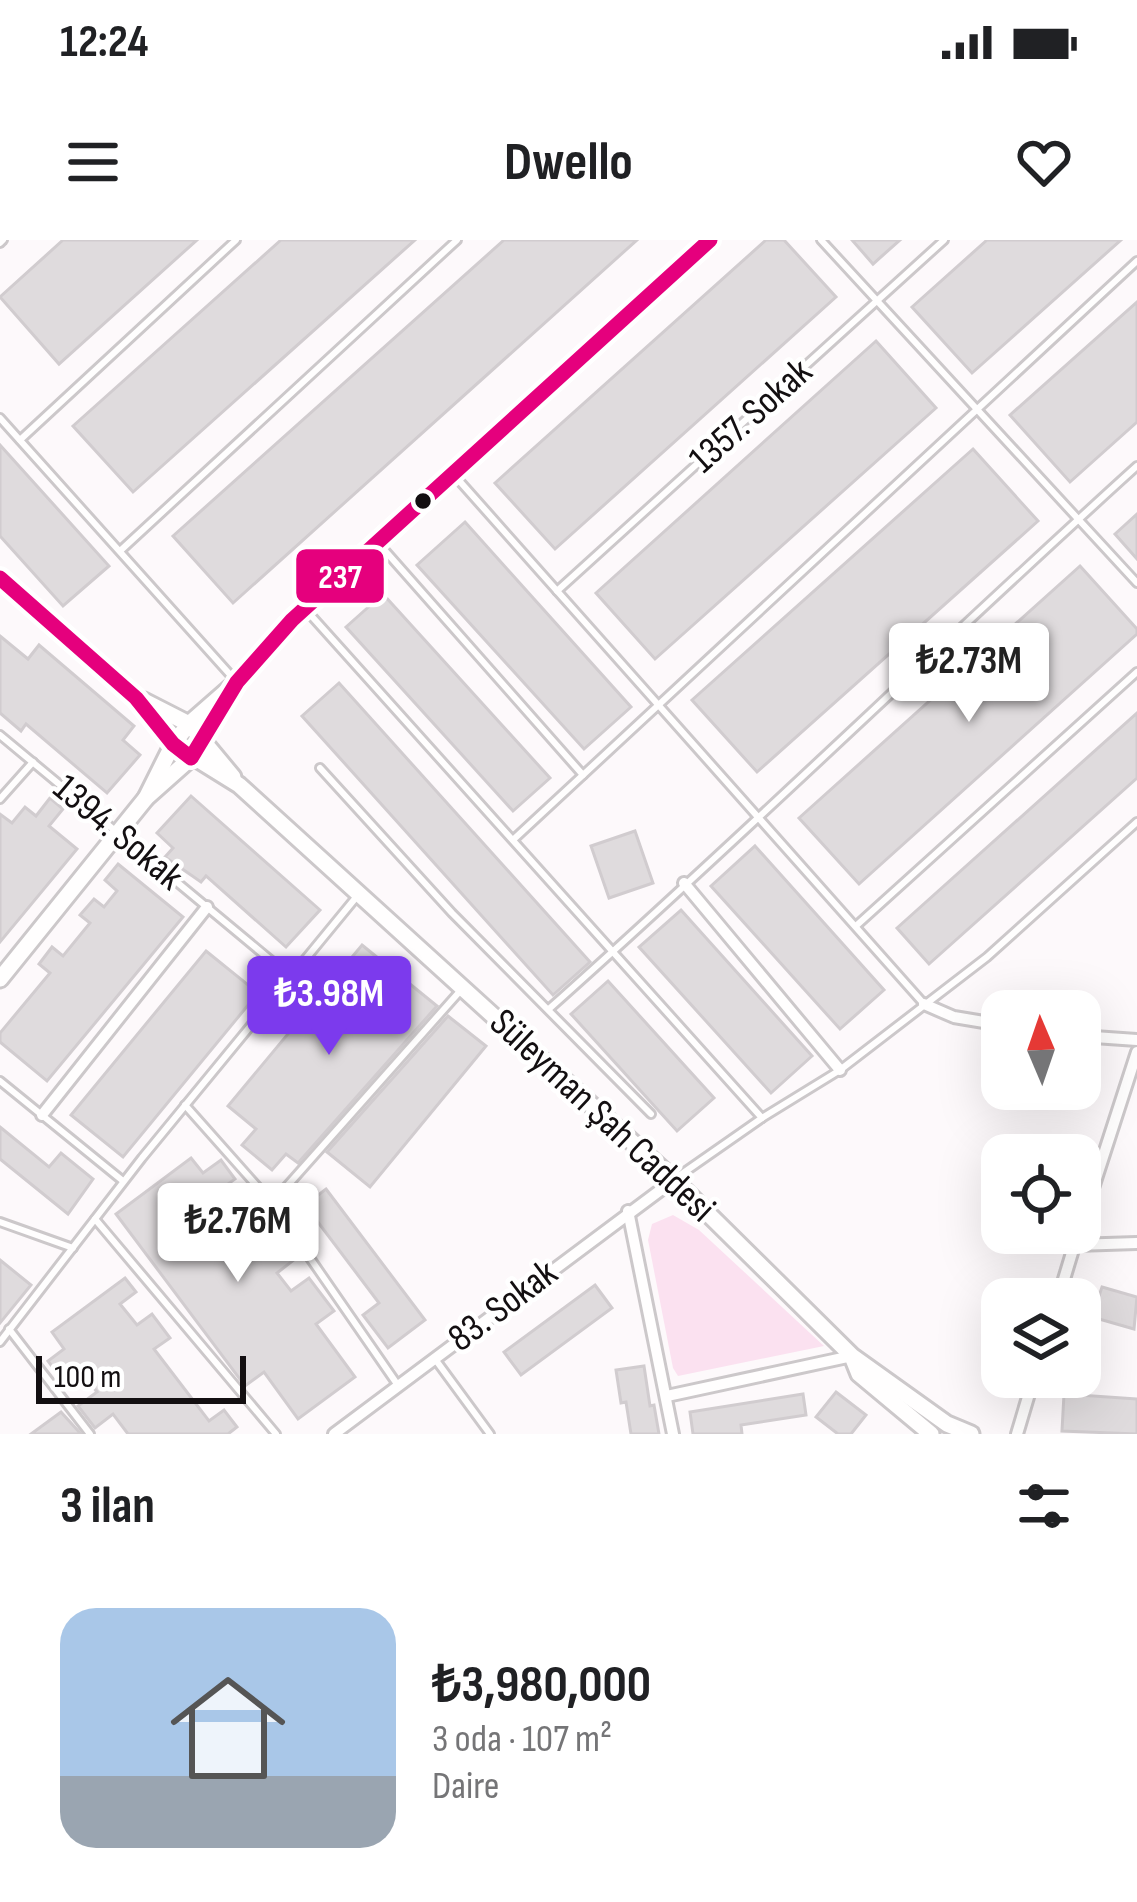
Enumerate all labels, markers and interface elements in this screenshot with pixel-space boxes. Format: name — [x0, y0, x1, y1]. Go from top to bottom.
text: 12:24 — [60, 15, 148, 70]
icon: menu — [60, 129, 126, 195]
icon: heart — [1011, 129, 1077, 195]
text: Dwello — [504, 130, 633, 195]
street label: 1357. Sokak — [680, 349, 822, 483]
unlabelled marker — [412, 490, 434, 512]
line badge: 237 — [294, 547, 386, 605]
text: 237 — [318, 558, 362, 598]
pin: ₺2.73M — [871, 623, 1067, 725]
text: ₺2.73M — [916, 638, 1022, 685]
street label: 1394. Sokak — [44, 765, 192, 901]
pin: ₺3.98M — [231, 956, 427, 1058]
text: ₺3.98M — [274, 971, 384, 1018]
north arrow — [981, 990, 1101, 1110]
map controls — [981, 990, 1101, 1398]
street label: Süleyman Şah Caddesi — [480, 1000, 724, 1232]
button: locate — [981, 1134, 1101, 1254]
pin: ₺2.76M — [140, 1183, 336, 1285]
text: ₺2.76M — [185, 1198, 291, 1245]
street label: 83. Sokak — [439, 1250, 567, 1362]
button: layers — [981, 1278, 1101, 1398]
scale bar — [36, 1350, 246, 1403]
text: 100 m — [54, 1357, 121, 1397]
icon: filters — [1011, 1473, 1077, 1539]
text: 3 ilan — [60, 1476, 155, 1537]
text: ₺3,980,000 — [432, 1655, 651, 1716]
icon: home — [156, 1656, 300, 1800]
text: 3 oda · 107 m² — [432, 1716, 612, 1763]
text: Daire — [432, 1763, 499, 1810]

